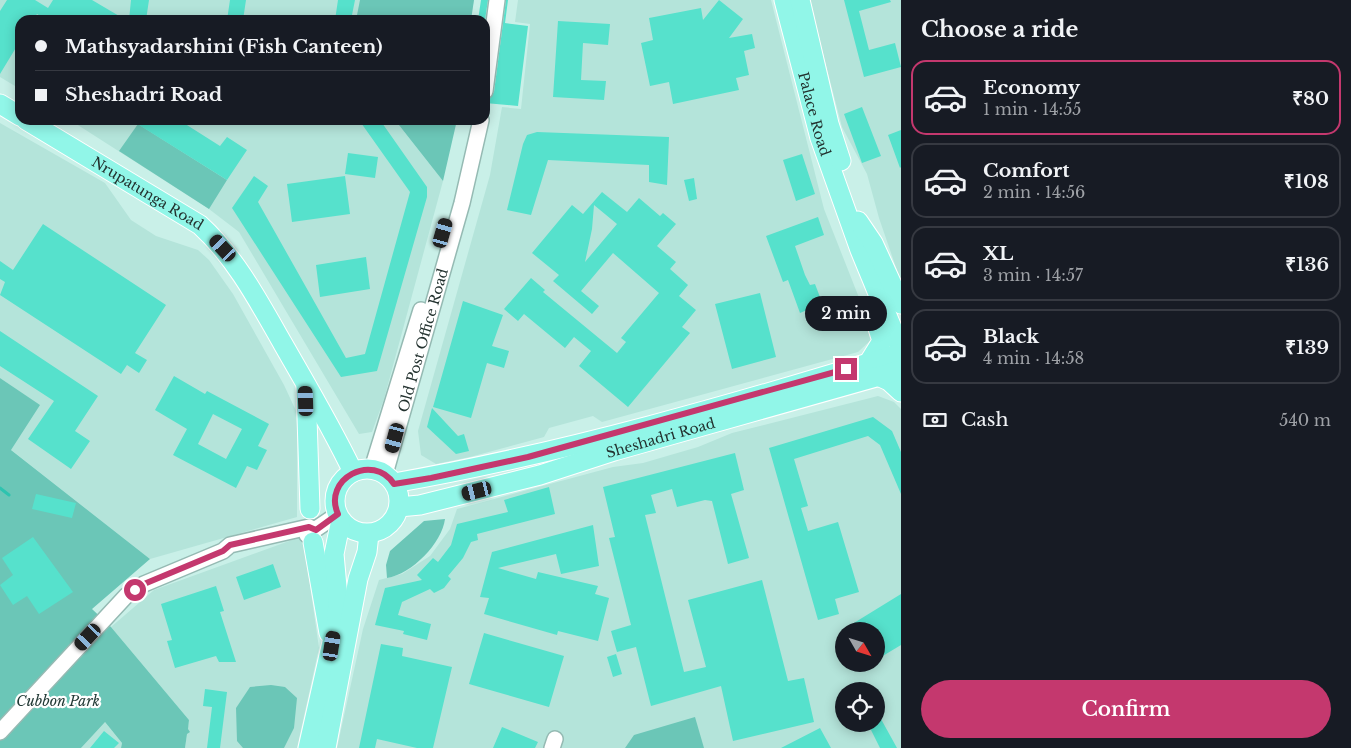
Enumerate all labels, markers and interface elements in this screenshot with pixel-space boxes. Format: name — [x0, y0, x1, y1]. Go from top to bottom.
text: Choose a ride — [921, 16, 1078, 43]
text: Mathsyadarshini (Fish Canteen) — [65, 35, 382, 58]
street label: Palace Road — [794, 70, 835, 159]
icon: car — [923, 75, 968, 120]
text: Economy — [983, 76, 1080, 99]
text: Sheshadri Road — [65, 83, 222, 106]
text: ₹80 — [1292, 87, 1329, 110]
text: 1 min · 14:55 — [983, 99, 1081, 119]
street label: Nrupatunga Road — [88, 153, 207, 234]
icon: car — [923, 158, 968, 203]
text: Comfort — [983, 159, 1070, 182]
text: ₹108 — [1284, 170, 1329, 193]
text: 2 min · 14:56 — [983, 182, 1085, 202]
car — [431, 217, 454, 249]
car — [207, 232, 238, 264]
icon: car — [923, 241, 968, 286]
text: XL — [983, 242, 1013, 265]
text: ₹136 — [1285, 253, 1329, 276]
text: 3 min · 14:57 — [983, 265, 1083, 285]
street label: Old Post Office Road — [394, 266, 452, 414]
callout: 2 min — [805, 296, 887, 332]
text: 2 min — [821, 303, 871, 323]
icon: car — [923, 324, 968, 369]
text: Black — [983, 325, 1039, 348]
text: ₹139 — [1285, 336, 1329, 359]
text: 4 min · 14:58 — [983, 348, 1084, 368]
route end — [835, 358, 857, 380]
car — [297, 386, 314, 416]
icon: cash — [921, 406, 949, 434]
text: Cash — [961, 408, 1008, 431]
text: 540 m — [1279, 410, 1331, 430]
street label: Sheshadri Road — [604, 414, 718, 462]
car — [383, 422, 406, 454]
car — [460, 480, 493, 502]
route start — [124, 579, 146, 601]
car — [72, 621, 103, 653]
north arrow — [835, 622, 885, 672]
map controls — [835, 622, 885, 732]
car — [322, 630, 341, 662]
button: Confirm — [921, 680, 1331, 738]
button: locate — [835, 682, 885, 732]
park label: Cubbon Park — [16, 692, 100, 710]

